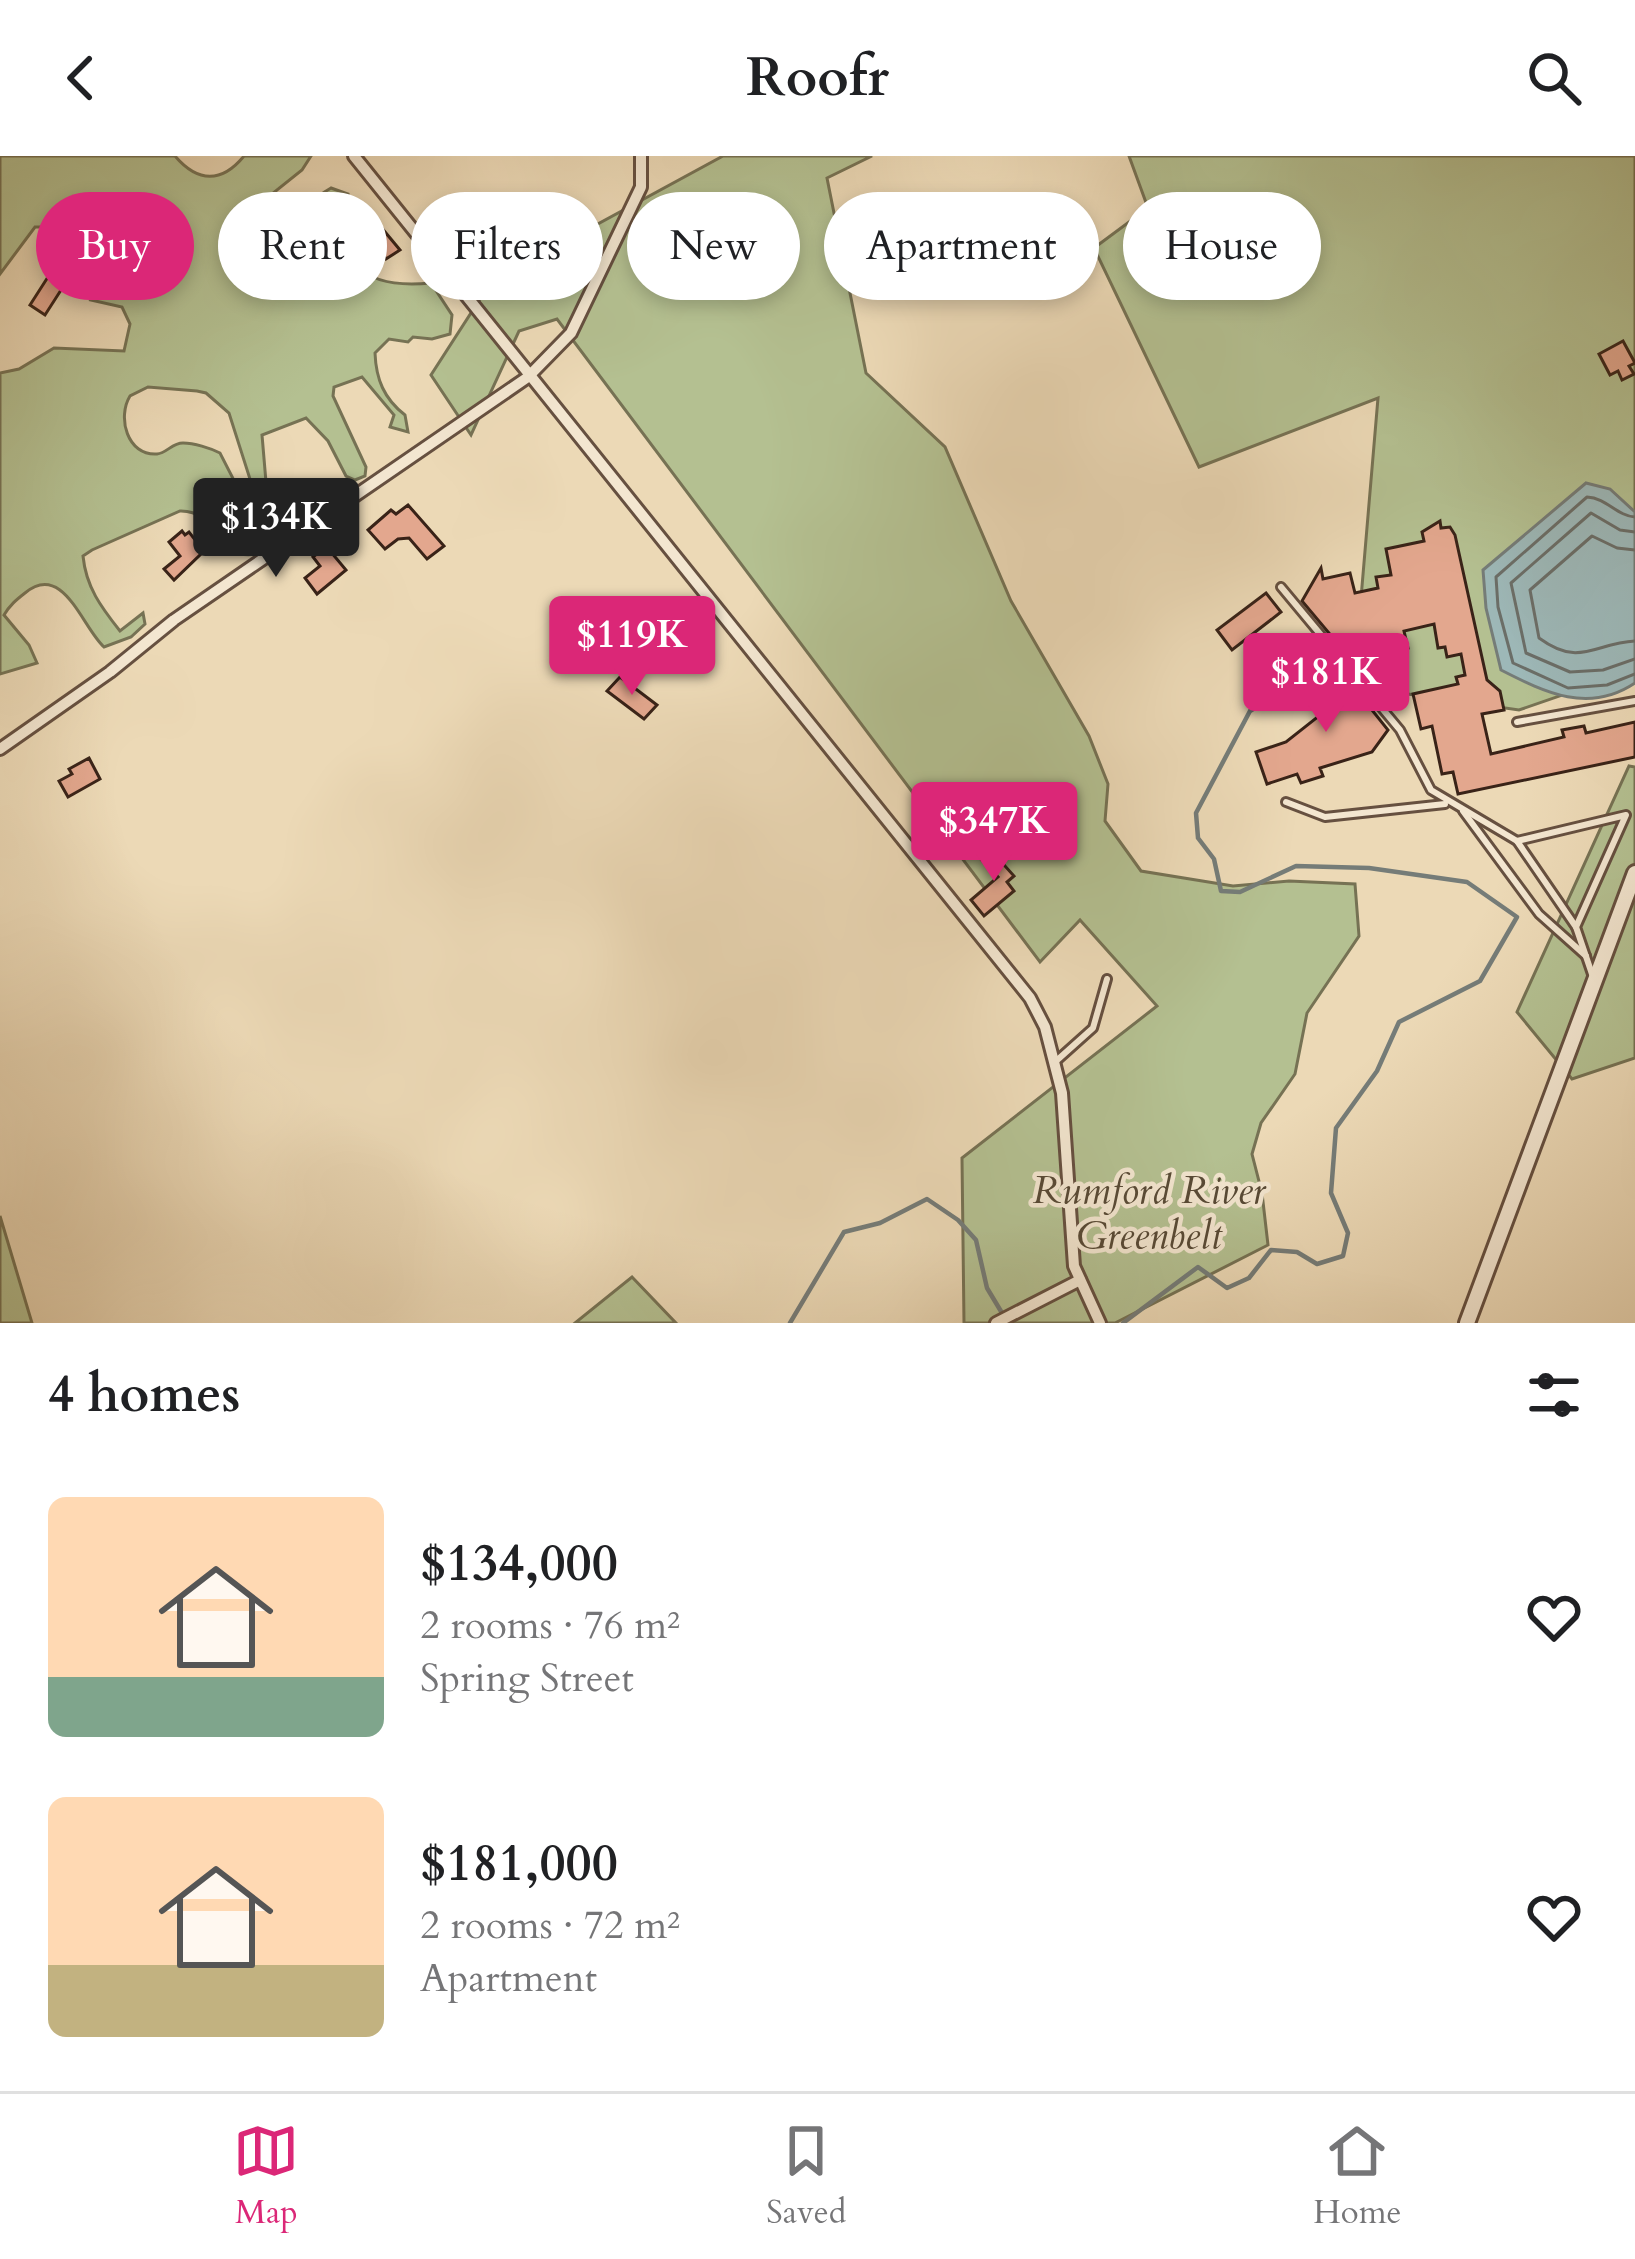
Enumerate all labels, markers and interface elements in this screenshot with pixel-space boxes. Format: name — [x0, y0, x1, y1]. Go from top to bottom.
text: Roofr — [746, 42, 889, 115]
icon: back — [48, 45, 114, 111]
icon: search — [1521, 45, 1587, 111]
chip: Buy — [36, 192, 194, 300]
chip: Rent — [218, 192, 387, 300]
chip: Filters — [411, 192, 603, 300]
chip: New — [627, 192, 800, 300]
chip: Apartment — [824, 192, 1099, 300]
chip: House — [1123, 192, 1321, 300]
pin: $134K — [192, 478, 360, 580]
text: $134K — [220, 490, 332, 543]
pin: $119K — [548, 596, 716, 698]
text: $119K — [576, 608, 688, 661]
pin: $181K — [1242, 633, 1410, 735]
text: $181K — [1270, 645, 1382, 698]
pin: $347K — [910, 782, 1078, 884]
text: $347K — [938, 794, 1050, 847]
park label: Rumford River Greenbelt — [1033, 1164, 1267, 1262]
text: 4 homes — [48, 1360, 240, 1430]
icon: filters — [1521, 1362, 1587, 1428]
text: $134,000 — [420, 1529, 618, 1599]
icon: home — [144, 1545, 288, 1689]
icon: heart — [1521, 1584, 1587, 1650]
text: 2 rooms · 76 m² — [420, 1599, 680, 1652]
text: Spring Street — [420, 1652, 634, 1705]
text: $181,000 — [420, 1829, 618, 1899]
icon: home — [144, 1845, 288, 1989]
icon: heart — [1521, 1884, 1587, 1950]
text: 2 rooms · 72 m² — [420, 1899, 680, 1952]
text: Apartment — [420, 1952, 597, 2005]
tab: Map — [233, 2118, 299, 2235]
tab: Saved — [766, 2118, 846, 2235]
tab: Home — [1313, 2118, 1402, 2235]

